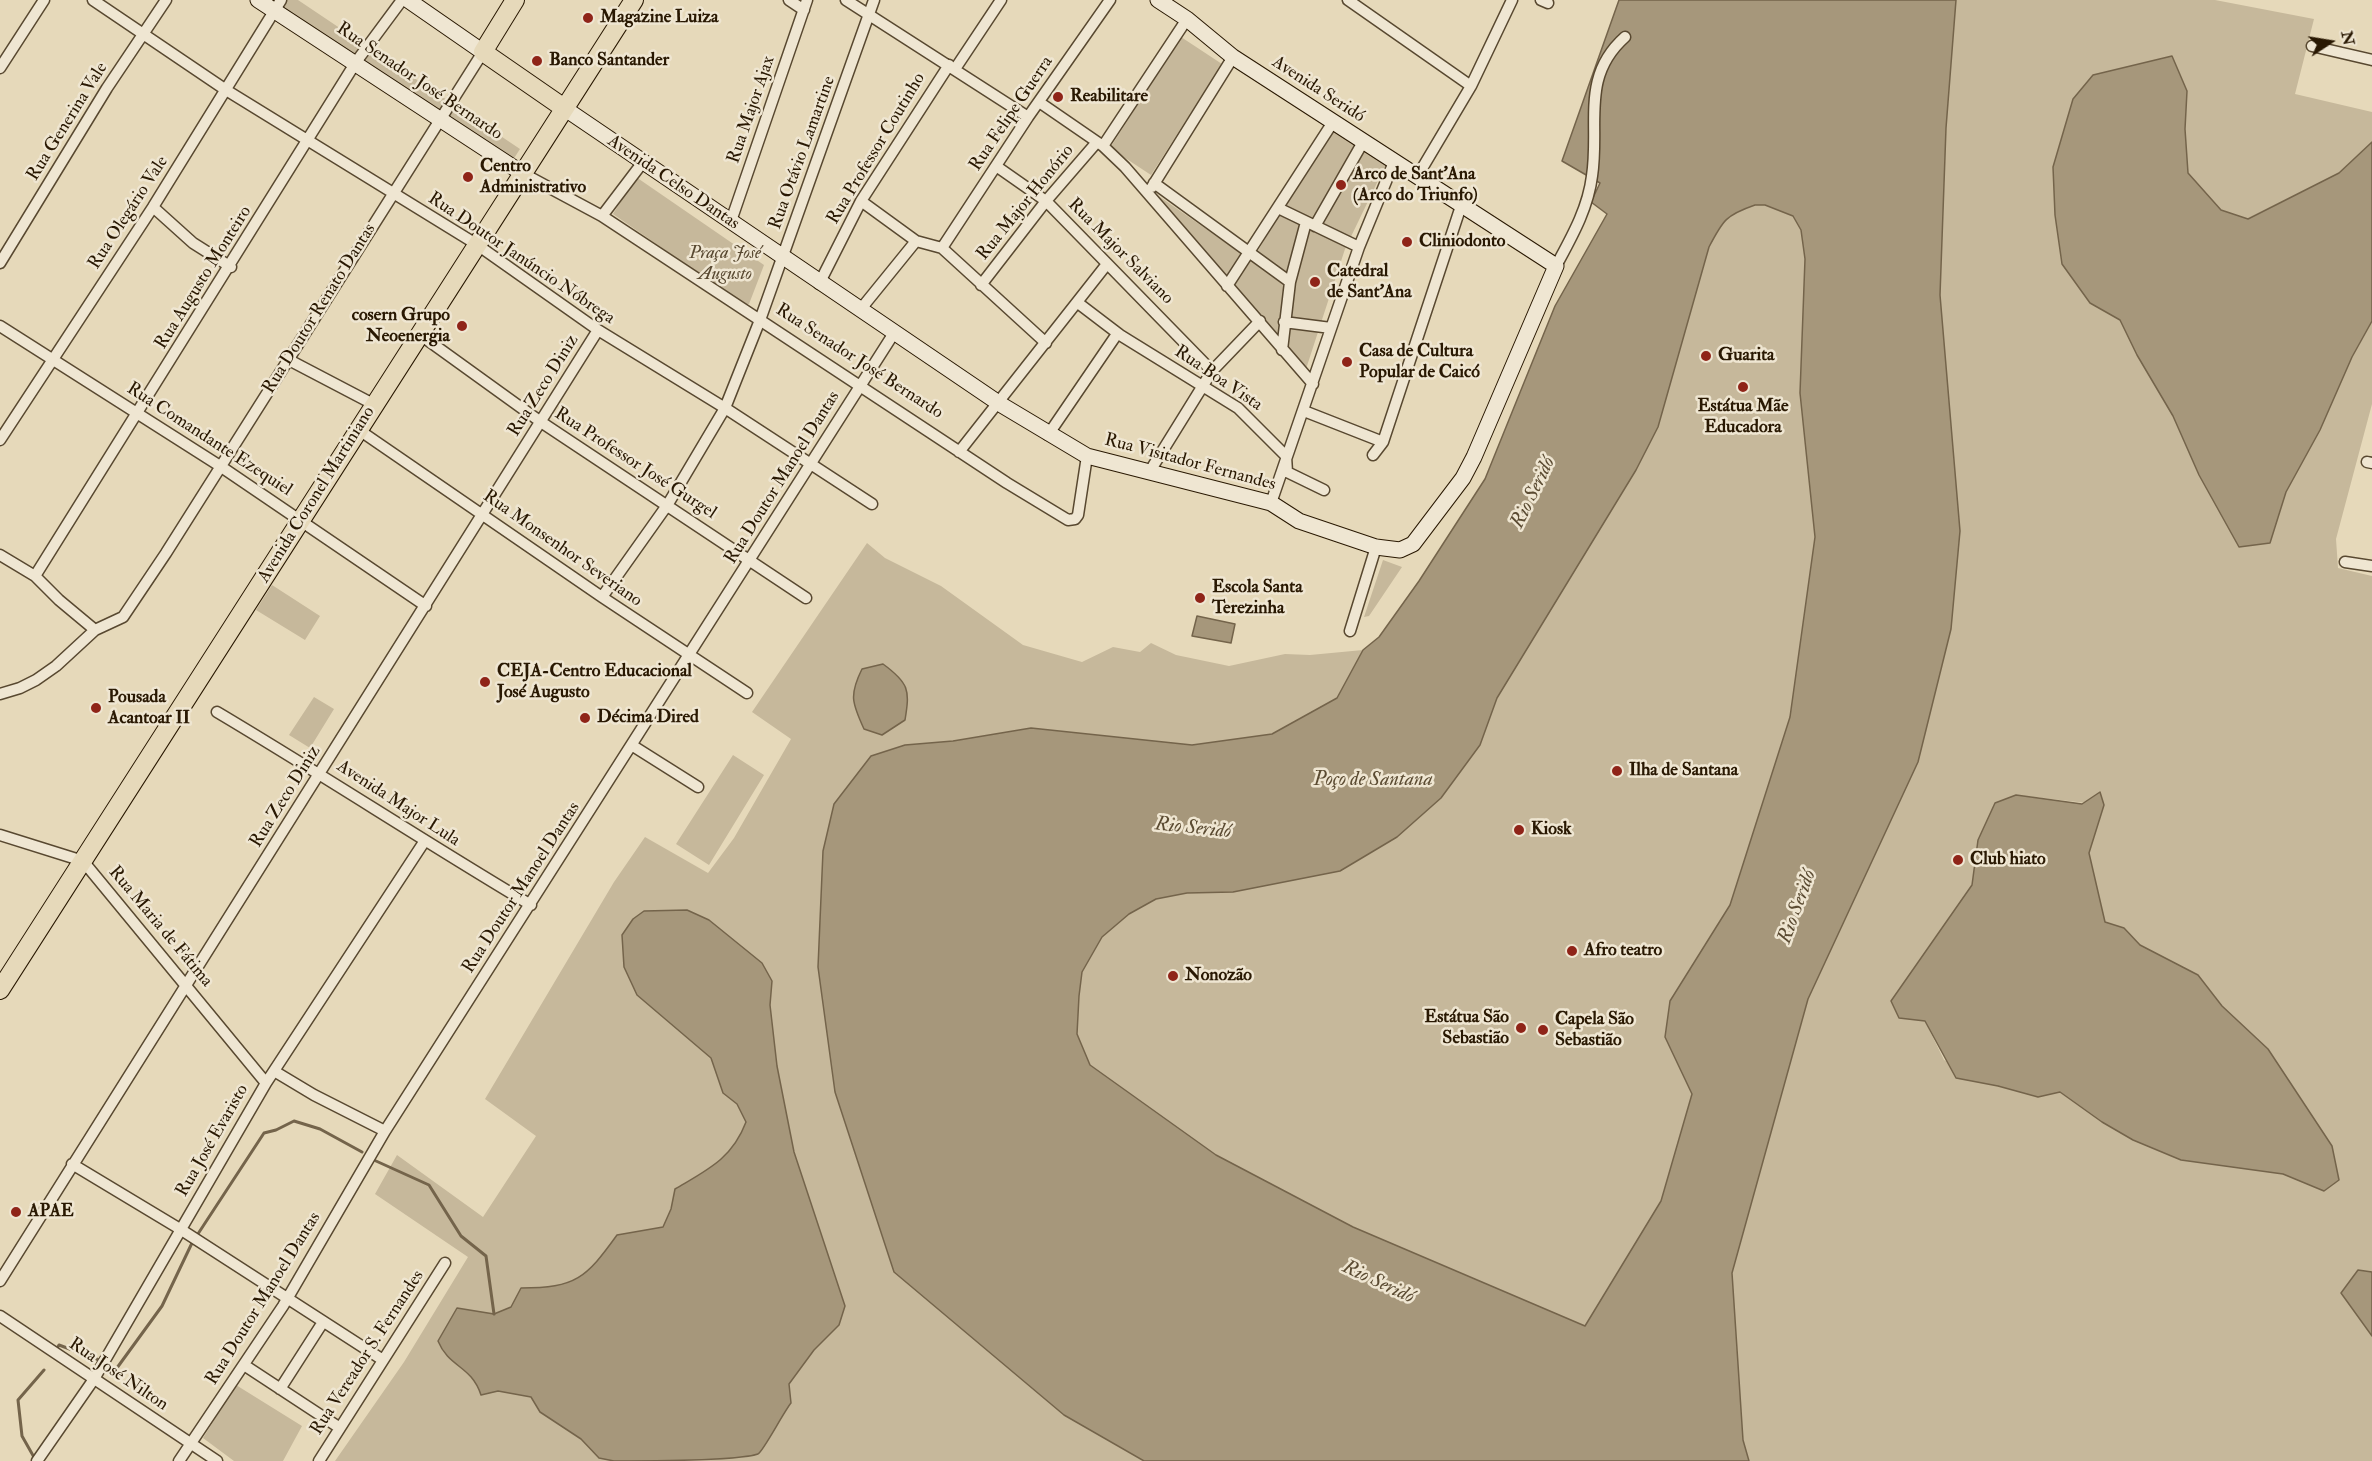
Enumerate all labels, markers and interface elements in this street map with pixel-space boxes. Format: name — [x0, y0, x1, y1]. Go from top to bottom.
place label: Magazine Luiza — [600, 7, 718, 29]
marker: Magazine Luiza — [581, 11, 595, 25]
north arrow — [2300, 12, 2360, 72]
street label: Rua Senador José Bernardo — [332, 18, 506, 146]
text: N — [2336, 29, 2359, 47]
place label: Banco Santander — [549, 50, 669, 72]
street label: Rua Felipe Guerra — [966, 52, 1058, 176]
street label: Avenida Seridó — [1267, 52, 1369, 128]
street label: Rua Major Ajax — [724, 53, 780, 167]
marker: Banco Santander — [530, 54, 544, 68]
street label: Rua Generina Vale — [23, 59, 113, 185]
street label: Rua Professor Coutinho — [823, 69, 931, 229]
street label: Rua Otávio Lamartine — [765, 73, 841, 233]
place label: Reabilitare — [1070, 86, 1148, 108]
marker: Reabilitare — [1051, 90, 1065, 104]
street label: Avenida Celso Dantas — [603, 131, 743, 235]
street label: Rua Major Honório — [973, 141, 1079, 265]
street label: Rua Olegário Vale — [84, 152, 174, 274]
place label: Centro Administrativo — [480, 156, 586, 198]
place label: Arco de Sant'Ana (Arco do Triunfo) — [1353, 164, 1478, 207]
marker: Centro Administrativo — [461, 170, 475, 184]
marker: Arco de Sant'Ana (Arco do Triunfo) — [1334, 178, 1348, 192]
street label: Rua Doutor Janúncio Nóbrega — [423, 188, 619, 330]
street label: Rua Major Salviano — [1062, 194, 1178, 310]
street label: Rua Augusto Monteiro — [151, 202, 257, 354]
street label: Rua Doutor Renato Dantas — [259, 220, 381, 398]
place label: Cliniodonto — [1419, 231, 1505, 253]
marker: Cliniodonto — [1400, 235, 1414, 249]
park label: Praça José Augusto — [689, 243, 761, 286]
place label: Catedral de Sant'Ana — [1327, 261, 1412, 304]
marker: Catedral de Sant'Ana — [1308, 275, 1322, 289]
street label: Rua Senador José Bernardo — [771, 300, 947, 424]
place label: cosern Grupo Neoenergia — [352, 305, 450, 348]
marker: cosern Grupo Neoenergia — [455, 319, 469, 333]
street label: Rua Zeco Diniz — [504, 331, 584, 441]
place label: Casa de Cultura Popular de Caicó — [1359, 341, 1480, 384]
street label: Rua Boa Vista — [1170, 342, 1266, 416]
place label: Guarita — [1718, 345, 1774, 367]
marker: Guarita — [1699, 349, 1713, 363]
marker: Casa de Cultura Popular de Caicó — [1340, 355, 1354, 369]
street label: Rua Comandante Ezequiel — [122, 378, 296, 502]
marker: Estátua Mãe Educadora — [1736, 380, 1750, 394]
street label: Rua Doutor Manoel Dantas — [721, 388, 845, 568]
place label: Estátua Mãe Educadora — [1698, 396, 1788, 438]
street label: Avenida Coronel Martiniano — [254, 403, 380, 587]
street label: Rua Professor José Gurgel — [550, 404, 720, 524]
street label: Rua Visitador Fernandes — [1102, 430, 1278, 496]
water label: Rio Seridó — [1506, 453, 1562, 533]
street label: Rua Monsenhor Severiano — [478, 486, 646, 612]
place label: Escola Santa Terezinha — [1212, 577, 1303, 620]
marker: Escola Santa Terezinha — [1193, 591, 1207, 605]
place label: CEJA-Centro Educacional José Augusto — [497, 661, 692, 704]
marker: CEJA-Centro Educacional José Augusto — [478, 675, 492, 689]
place label: Pousada Acantoar II — [108, 687, 190, 730]
marker: Pousada Acantoar II — [89, 701, 103, 715]
place label: Décima Dired — [597, 707, 699, 729]
marker: Décima Dired — [578, 711, 592, 725]
street label: Rua Zeco Diniz — [246, 742, 326, 852]
street label: Avenida Major Lula — [332, 756, 464, 852]
place label: Ilha de Santana — [1629, 760, 1738, 782]
marker: Ilha de Santana — [1610, 764, 1624, 778]
water label: Poço de Santana — [1313, 769, 1433, 793]
street label: Rua Doutor Manoel Dantas — [459, 798, 585, 978]
water label: Rio Seridó — [1154, 813, 1232, 845]
place label: Kiosk — [1531, 819, 1572, 841]
marker: Kiosk — [1512, 823, 1526, 837]
place label: Club hiato — [1970, 849, 2046, 871]
marker: Club hiato — [1951, 853, 1965, 867]
street label: Rua Maria de Fátima — [103, 862, 217, 992]
water label: Rio Seridó — [1774, 867, 1822, 947]
place label: Afro teatro — [1584, 940, 1662, 962]
marker: Afro teatro — [1565, 944, 1579, 958]
place label: Nonozão — [1185, 965, 1252, 987]
marker: Nonozão — [1166, 969, 1180, 983]
place label: Estátua São Sebastião — [1424, 1007, 1509, 1050]
place label: Capela São Sebastião — [1555, 1009, 1634, 1052]
marker: Estátua São Sebastião — [1514, 1021, 1528, 1035]
marker: Capela São Sebastião — [1536, 1023, 1550, 1037]
street label: Rua José Evaristo — [172, 1081, 254, 1201]
place label: APAE — [28, 1201, 74, 1223]
marker: APAE — [9, 1205, 23, 1219]
street label: Rua Doutor Manoel Dantas — [202, 1209, 326, 1389]
water label: Rio Seridó — [1338, 1256, 1418, 1310]
street label: Rua Vereador S. Fernandes — [307, 1266, 429, 1440]
street label: Rua José Nilton — [64, 1334, 172, 1416]

